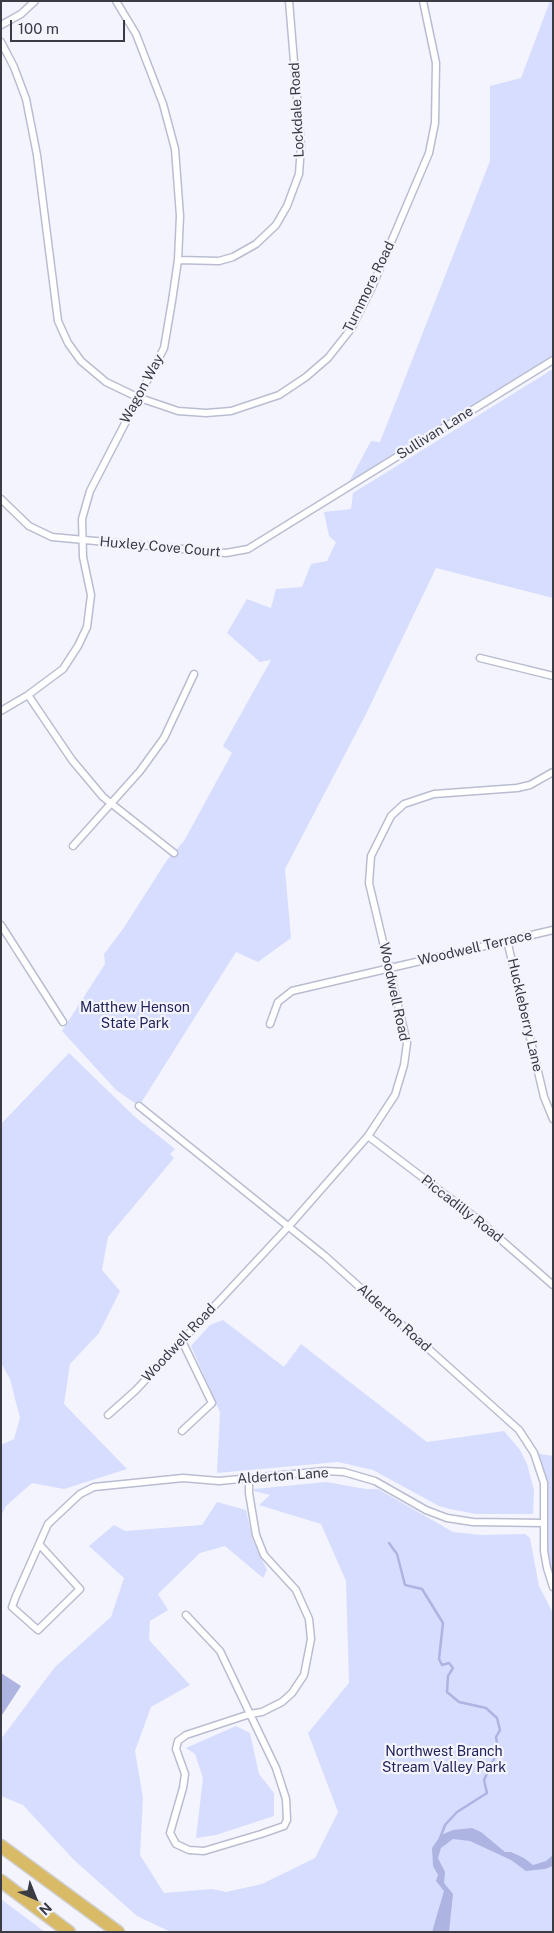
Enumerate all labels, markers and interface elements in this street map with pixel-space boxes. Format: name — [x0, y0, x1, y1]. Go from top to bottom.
scale bar — [12, 10, 128, 42]
text: 100 m — [18, 20, 59, 37]
street label: Lockdale Road — [286, 62, 308, 158]
street label: Turnmore Road — [340, 239, 398, 335]
street label: Wagon Way — [117, 351, 167, 427]
street label: Sullivan Lane — [394, 403, 476, 463]
street label: Huxley Cove Court — [99, 533, 221, 561]
street label: Woodwell Terrace — [416, 927, 534, 969]
street label: Woodwell Road — [375, 941, 413, 1043]
street label: Huckleberry Lane — [504, 957, 546, 1073]
park label: Matthew Henson State Park — [80, 1000, 190, 1032]
street label: Piccadilly Road — [418, 1172, 506, 1246]
street label: Alderton Road — [354, 1281, 434, 1355]
street label: Woodwell Road — [139, 1301, 219, 1385]
street label: Alderton Lane — [237, 1464, 329, 1488]
park label: Northwest Branch Stream Valley Park — [382, 1744, 506, 1776]
north arrow — [10, 1873, 60, 1923]
text: N — [36, 1899, 55, 1918]

